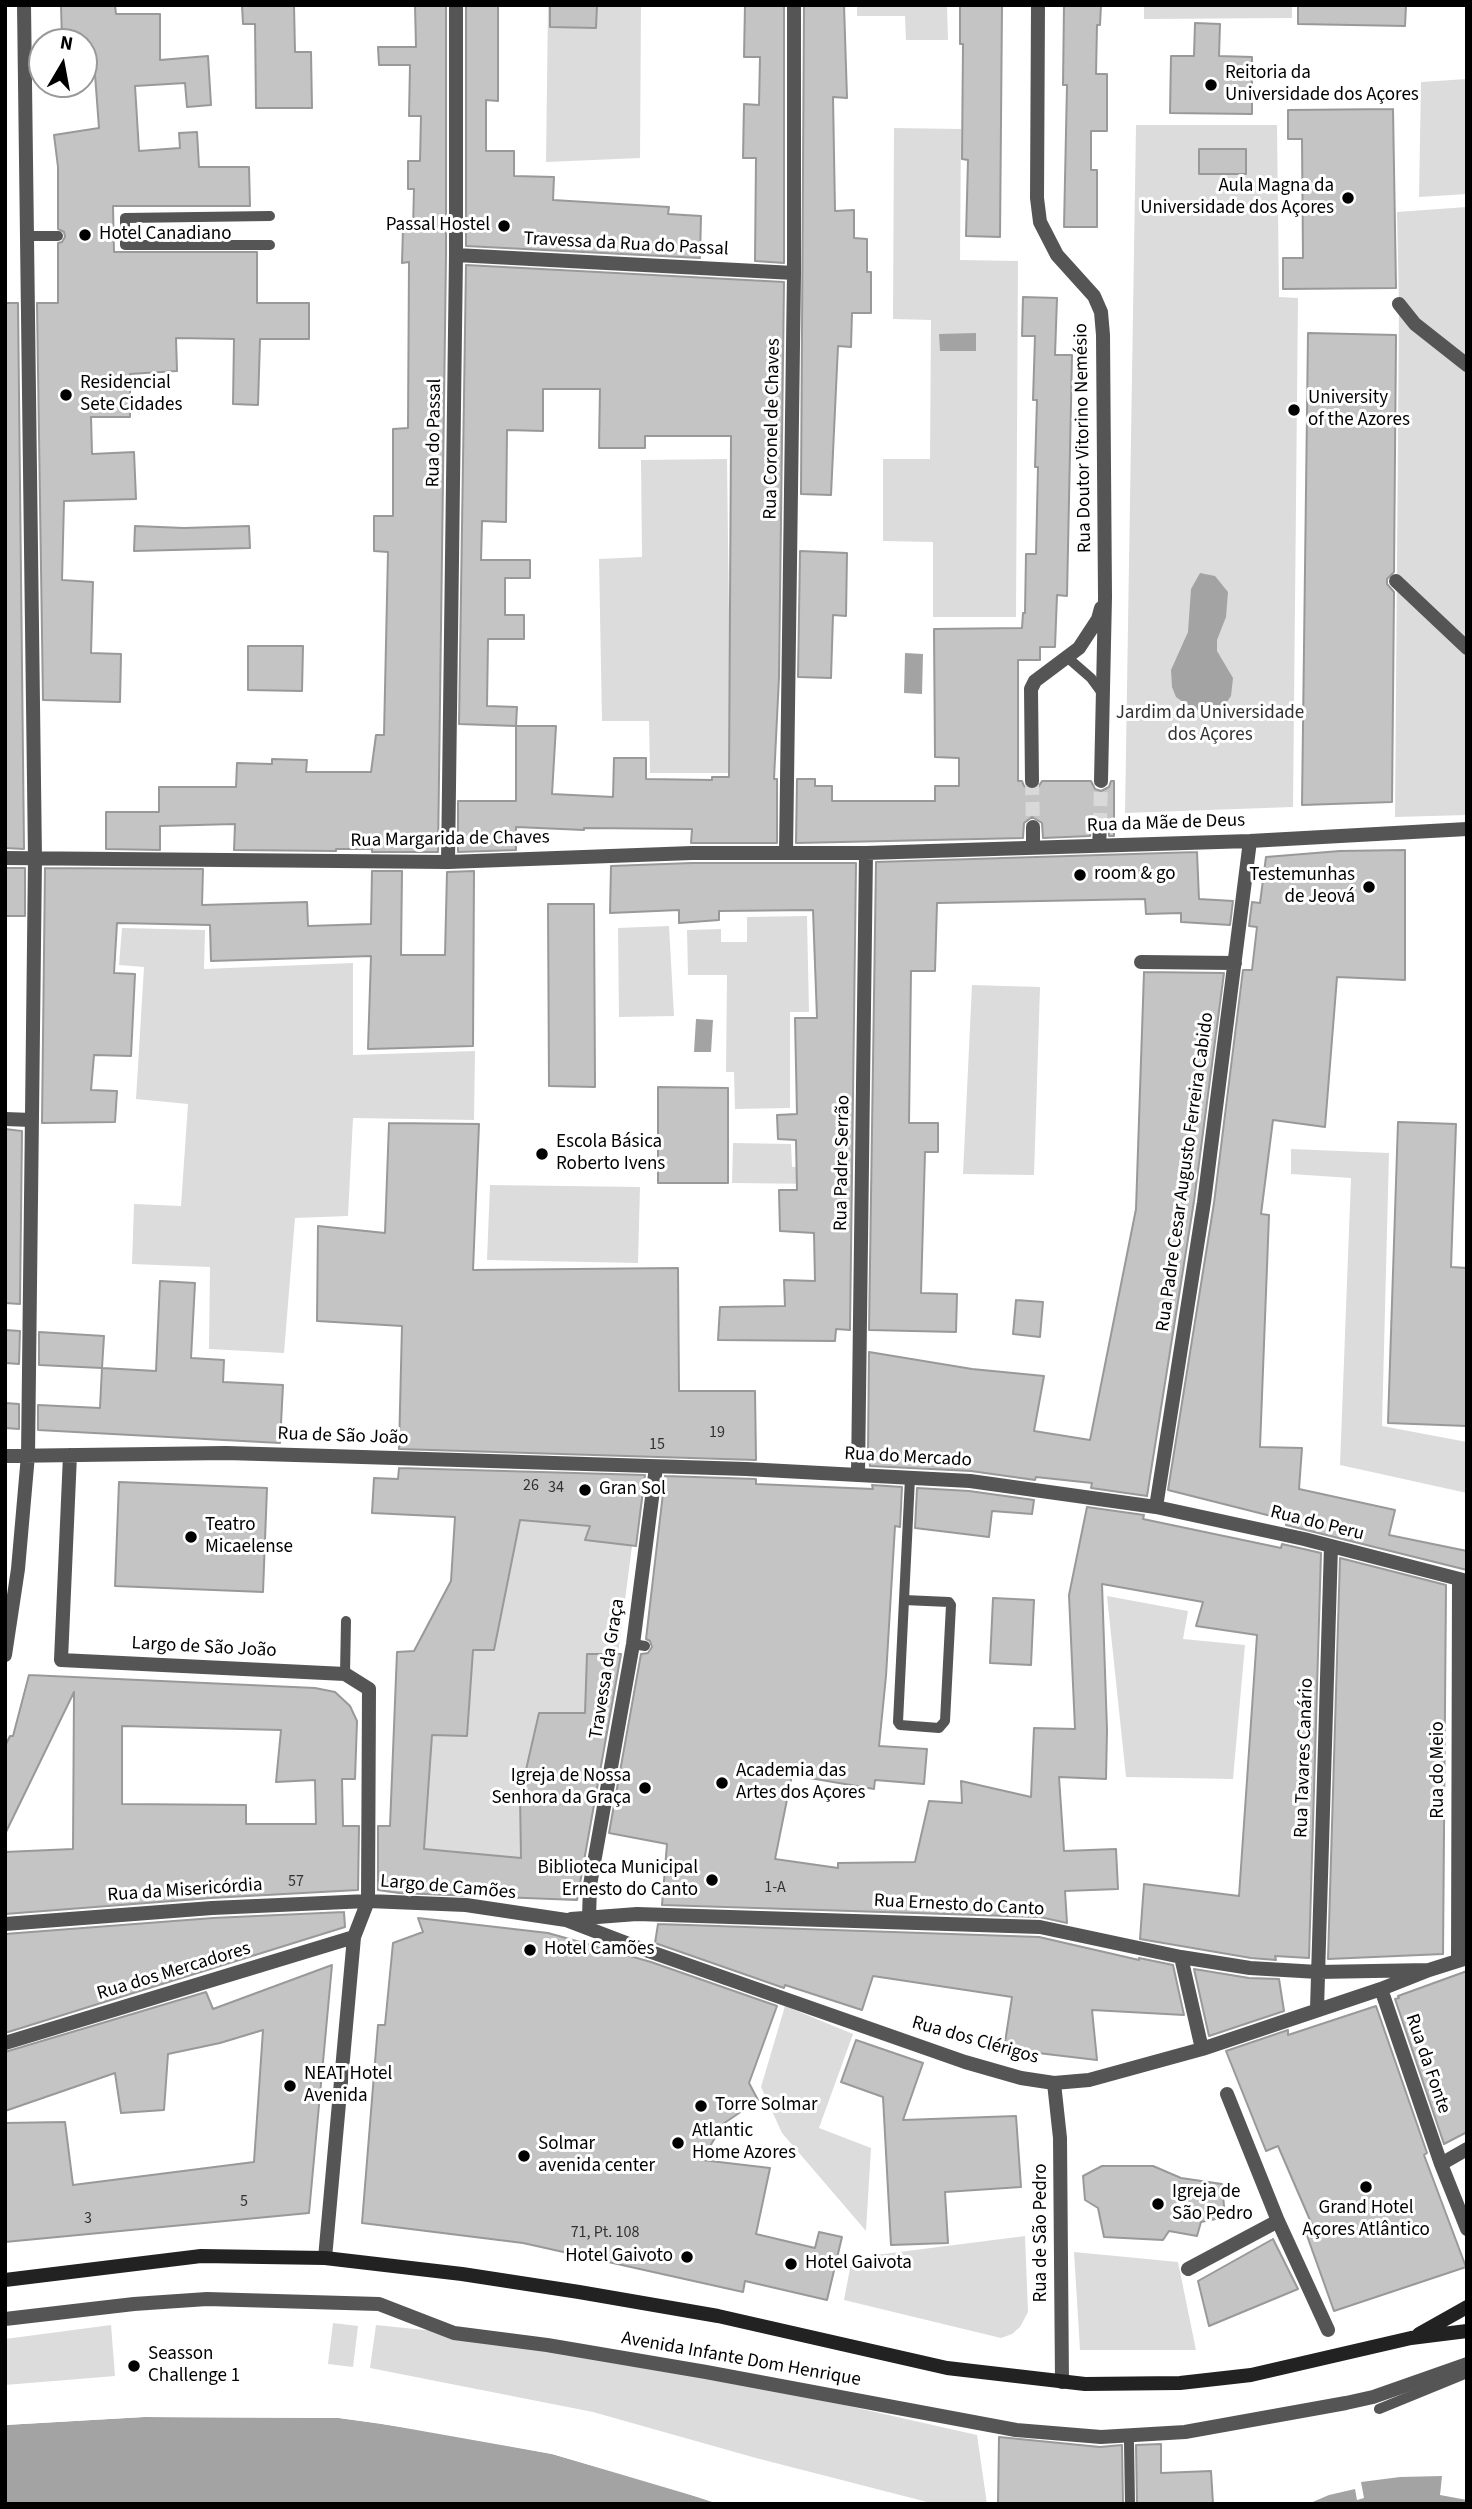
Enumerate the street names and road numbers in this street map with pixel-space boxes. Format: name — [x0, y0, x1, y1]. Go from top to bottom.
street label: Travessa da Rua do Passal — [523, 228, 729, 262]
street label: Rua Doutor Vitorino Nemésio — [1071, 323, 1097, 553]
street label: Rua Coronel de Chaves — [760, 338, 786, 520]
street label: Rua do Passal — [423, 378, 447, 488]
street label: Rua da Mãe de Deus — [1087, 810, 1245, 838]
street label: Rua Margarida de Chaves — [350, 827, 550, 853]
street label: Rua Padre Cesar Augusto Ferreira Cabido — [1152, 1011, 1220, 1333]
street label: Rua Padre Serrão — [830, 1095, 856, 1231]
street label: Rua de São João — [277, 1423, 409, 1451]
street label: Rua do Mercado — [844, 1443, 972, 1473]
street label: Rua do Peru — [1268, 1501, 1366, 1547]
street label: Travessa da Graça — [586, 1597, 630, 1741]
street label: Largo de São João — [131, 1633, 277, 1663]
street label: Rua Tavares Canário — [1291, 1677, 1319, 1839]
street label: Rua do Meio — [1428, 1721, 1450, 1819]
street label: Largo de Camões — [379, 1871, 517, 1905]
street label: Rua da Misericórdia — [107, 1874, 263, 1908]
street label: Rua Ernesto do Canto — [873, 1890, 1045, 1922]
street label: Rua dos Mercadores — [94, 1938, 254, 2006]
street label: Rua da Fonte — [1399, 2011, 1455, 2117]
street label: Rua dos Clérigos — [909, 2012, 1041, 2070]
street label: Rua de São Pedro — [1031, 2163, 1053, 2303]
street label: Avenida Infante Dom Henrique — [620, 2328, 862, 2392]

